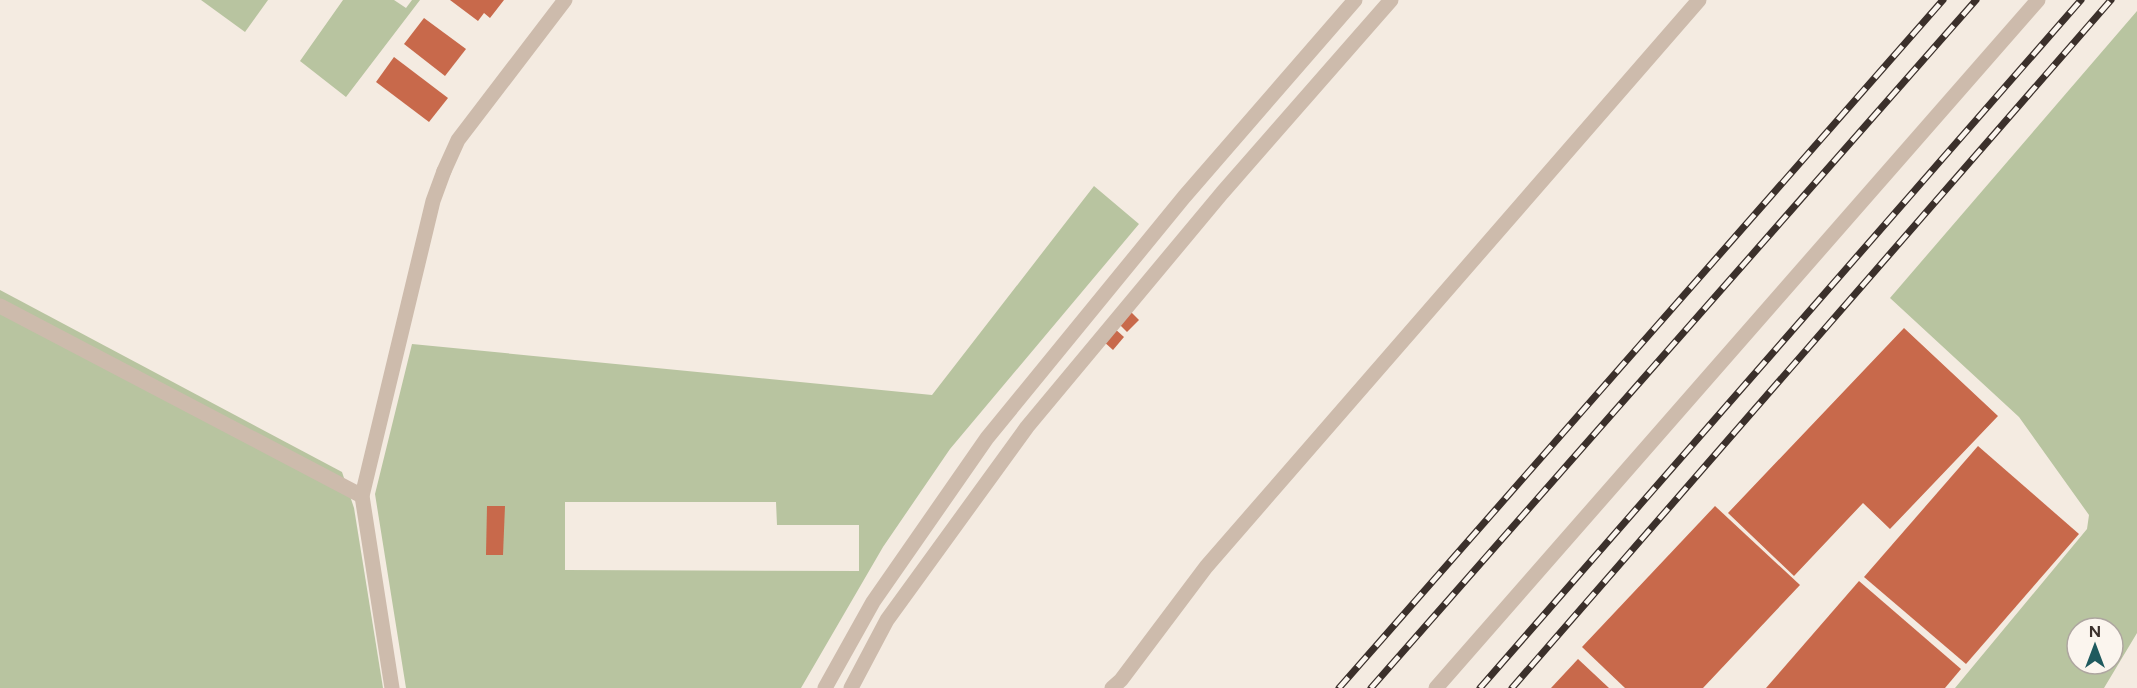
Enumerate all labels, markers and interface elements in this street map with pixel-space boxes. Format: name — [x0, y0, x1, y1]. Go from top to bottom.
north arrow — [2065, 616, 2125, 676]
text: N — [2089, 622, 2101, 641]

